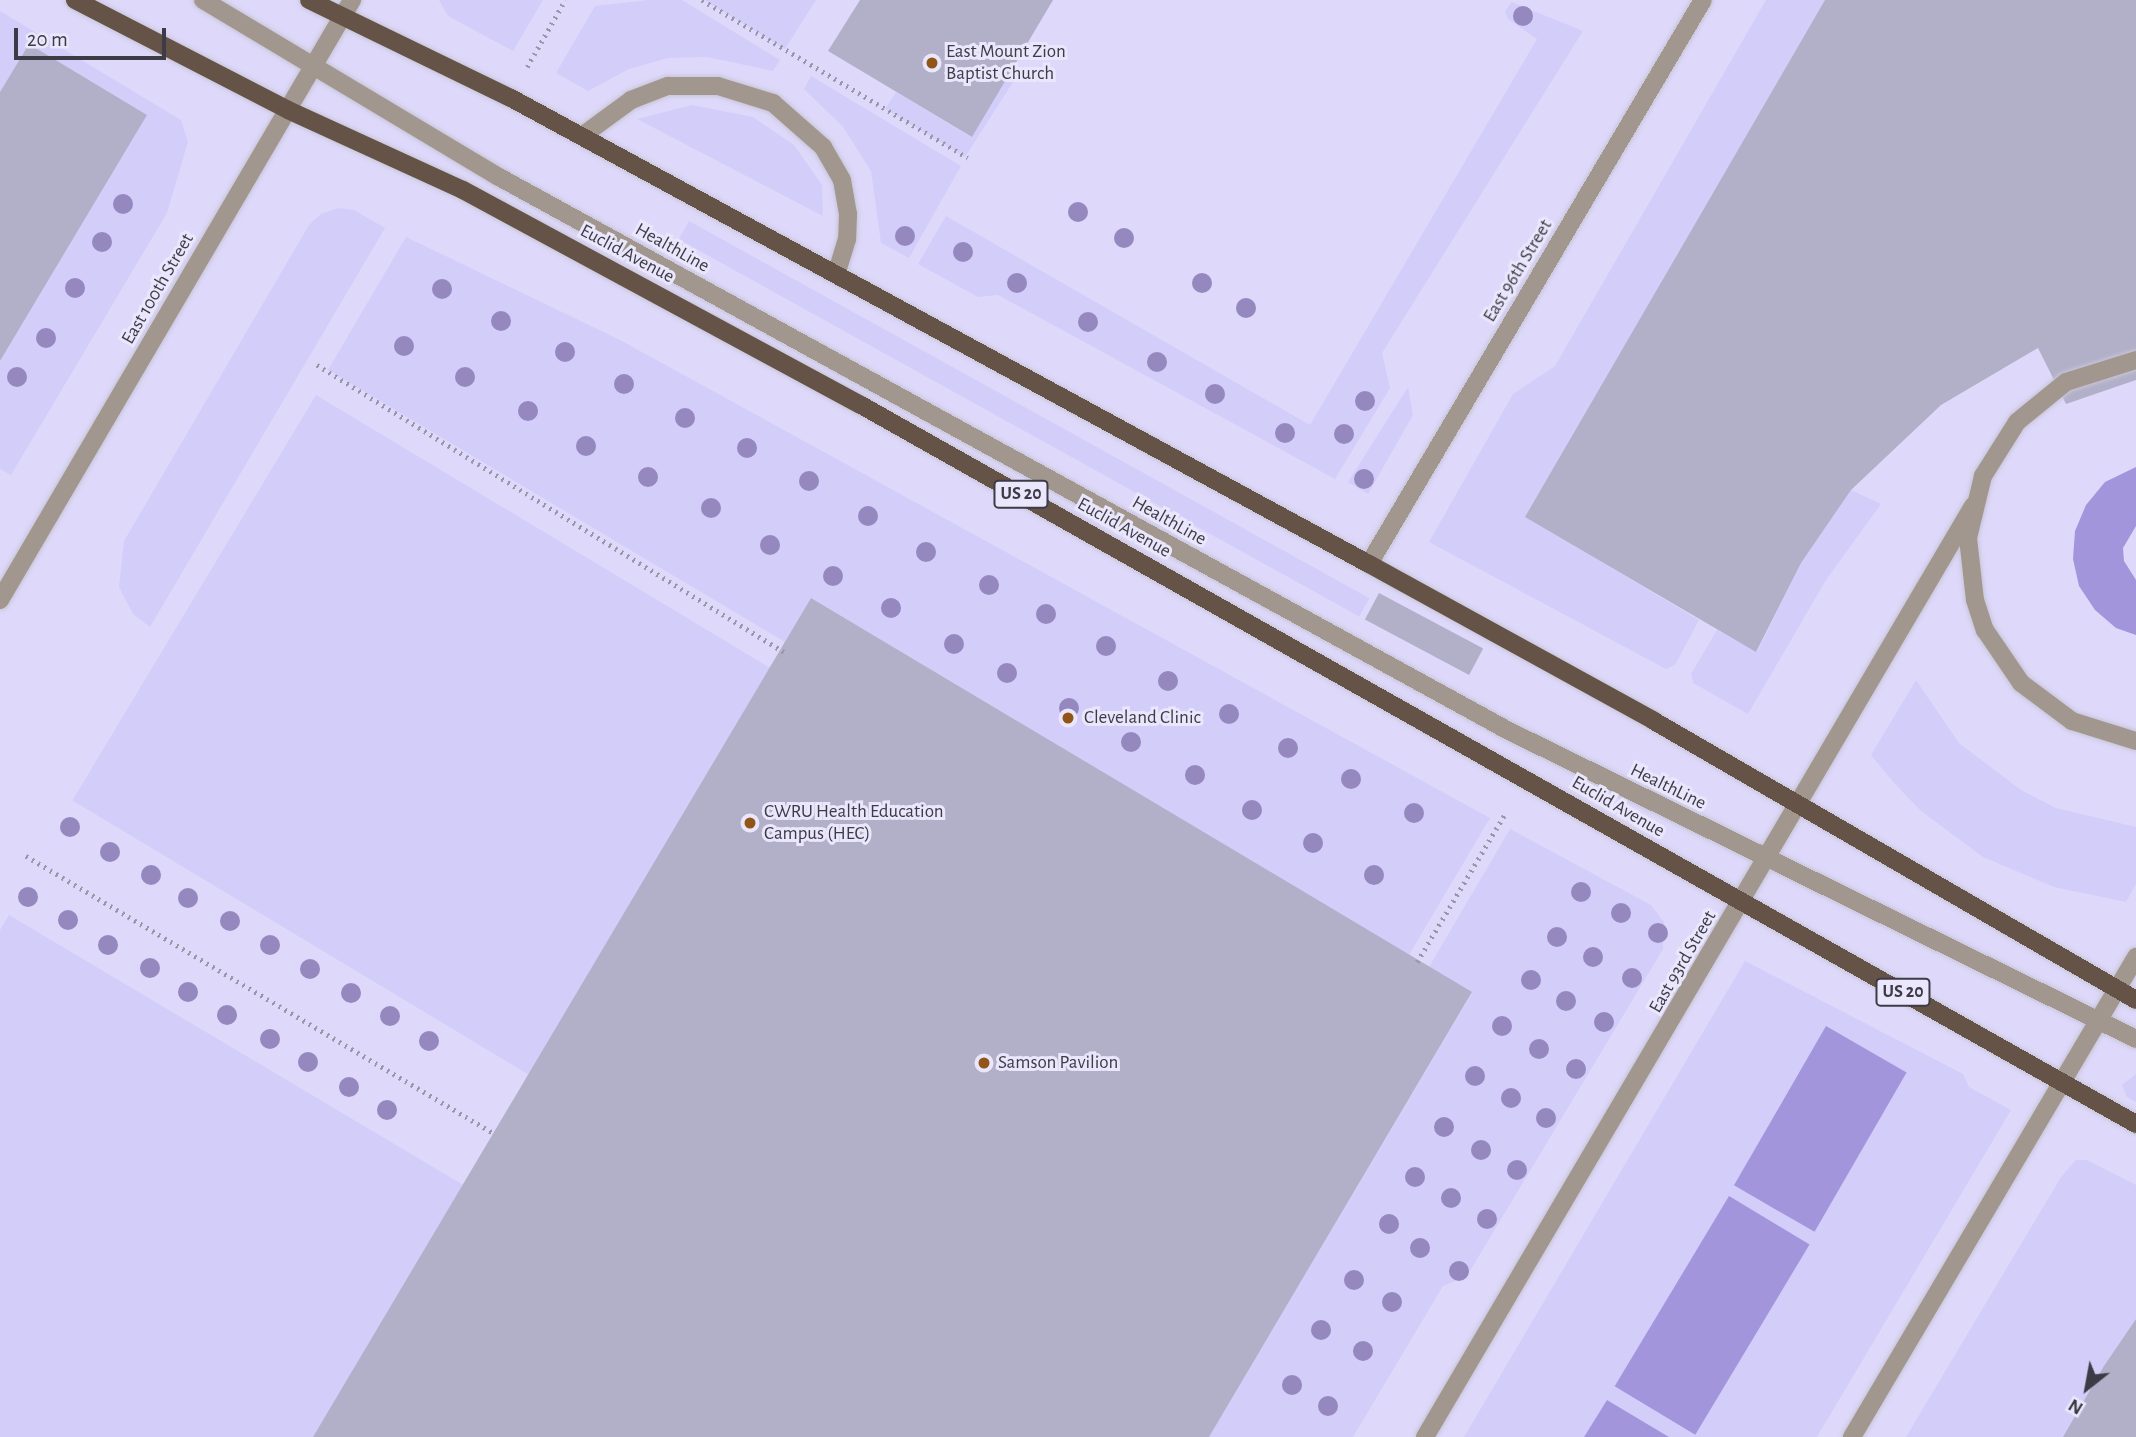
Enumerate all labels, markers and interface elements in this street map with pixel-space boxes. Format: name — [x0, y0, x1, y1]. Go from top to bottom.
scale bar — [18, 14, 170, 58]
text: 20 m — [27, 29, 68, 50]
place label: East Mount Zion Baptist Church — [946, 41, 1066, 85]
marker: East Mount Zion Baptist Church — [924, 55, 940, 71]
street label: East 96th Street — [1478, 216, 1558, 326]
street label: HealthLine — [631, 218, 713, 278]
street label: Euclid Avenue — [576, 220, 678, 288]
street label: East 100th Street — [117, 230, 199, 348]
road number: US 20 — [993, 480, 1049, 508]
street label: HealthLine — [1128, 491, 1210, 551]
street label: Euclid Avenue — [1073, 493, 1175, 563]
place label: Cleveland Clinic — [1084, 707, 1201, 729]
marker: Cleveland Clinic — [1058, 708, 1078, 728]
street label: HealthLine — [1626, 759, 1710, 815]
street label: Euclid Avenue — [1568, 771, 1668, 843]
place label: CWRU Health Education Campus (HEC) — [764, 801, 944, 845]
marker: CWRU Health Education Campus (HEC) — [742, 815, 758, 831]
street label: East 93rd Street — [1645, 907, 1721, 1017]
road number: US 20 — [1875, 978, 1931, 1007]
place label: Samson Pavilion — [998, 1052, 1118, 1074]
marker: Samson Pavilion — [976, 1055, 992, 1071]
north arrow — [2052, 1353, 2122, 1423]
text: N — [2065, 1395, 2086, 1418]

